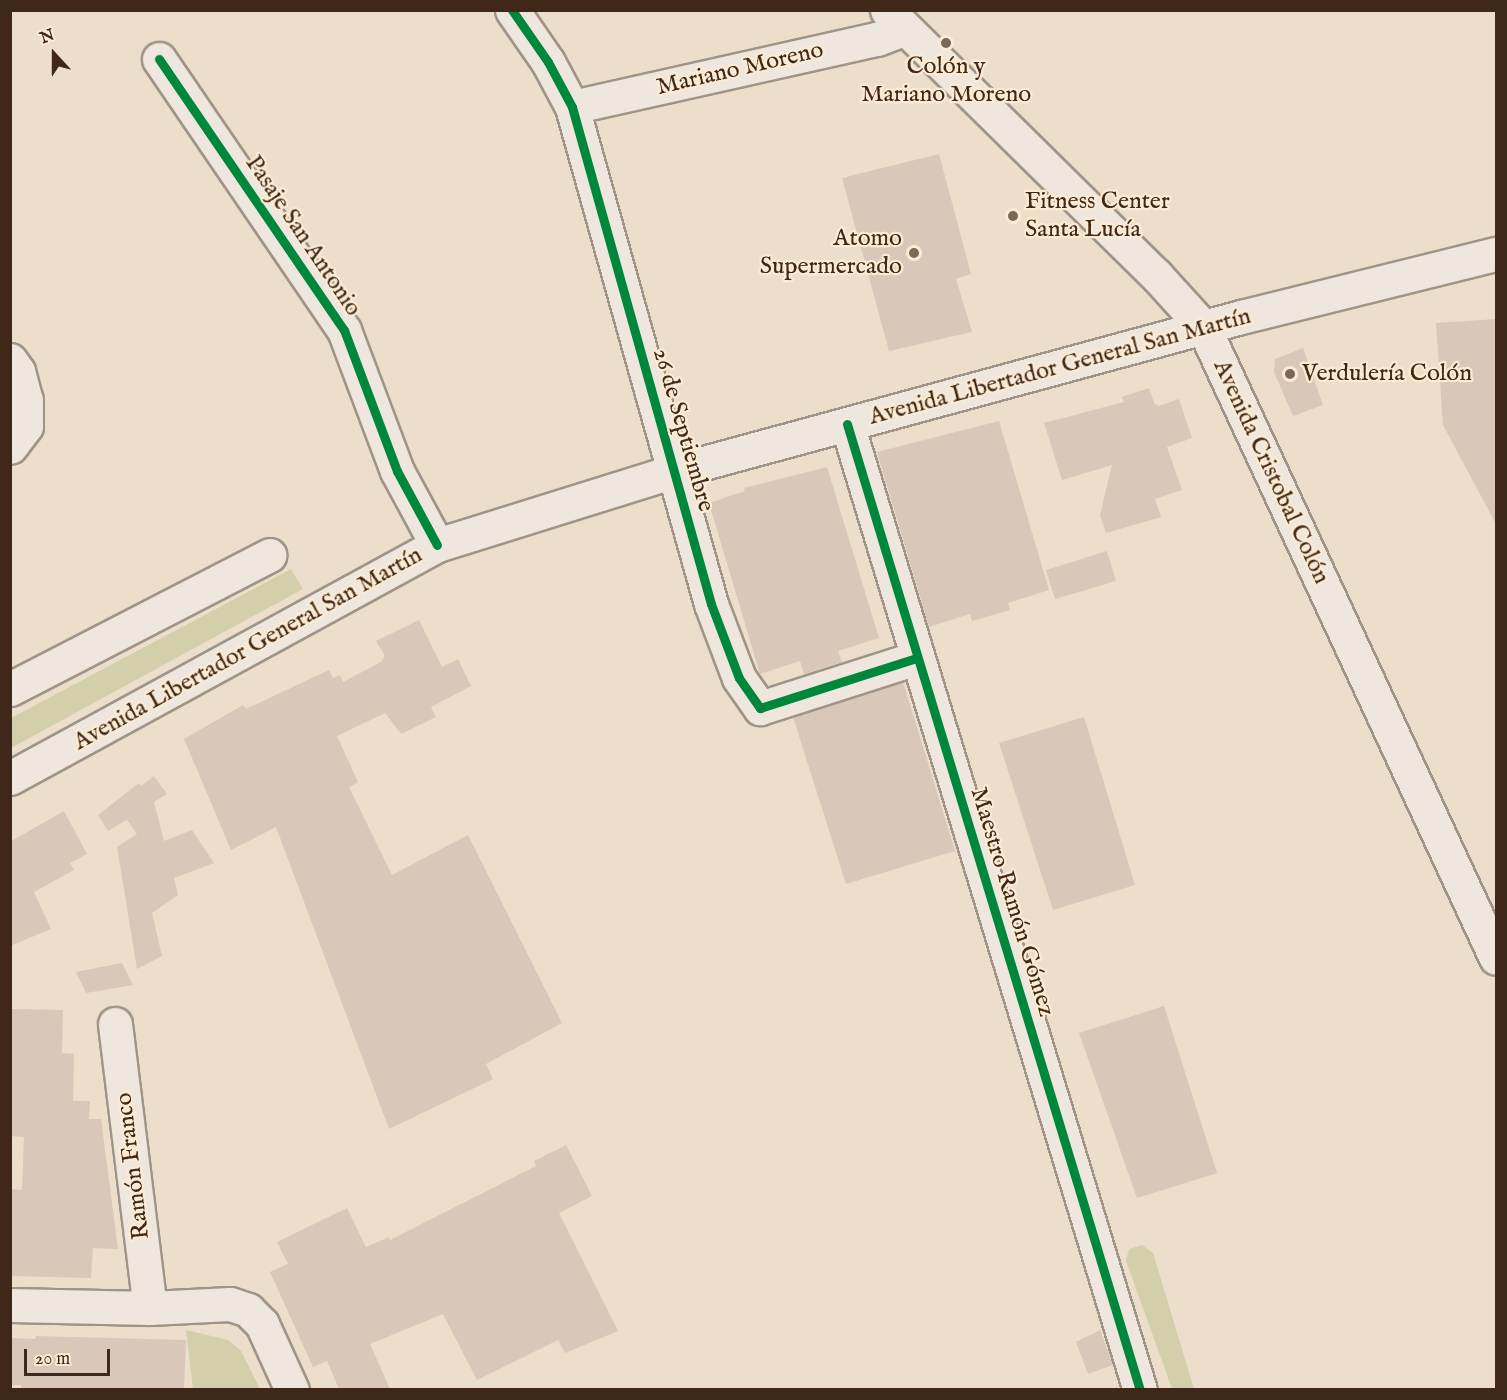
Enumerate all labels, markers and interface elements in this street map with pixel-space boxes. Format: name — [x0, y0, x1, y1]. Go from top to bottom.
north arrow — [24, 24, 84, 84]
text: N — [38, 25, 58, 49]
street label: Mariano Moreno — [654, 36, 826, 102]
marker: Colón y Mariano Moreno — [939, 36, 953, 50]
place label: Colón y Mariano Moreno — [861, 53, 1031, 109]
street label: Pasaje San Antonio — [239, 150, 367, 322]
place label: Fitness Center Santa Lucía — [1025, 188, 1170, 244]
marker: Fitness Center Santa Lucía — [1006, 209, 1020, 223]
place label: Atomo Supermercado — [760, 225, 902, 281]
marker: Atomo Supermercado — [907, 246, 921, 260]
street label: Avenida Libertador General San Martín — [866, 302, 1254, 432]
street label: 26 de Septiembre — [646, 345, 720, 515]
street label: Avenida Cristobal Colón — [1206, 355, 1336, 589]
place label: Verdulería Colón — [1302, 360, 1472, 388]
marker: Verdulería Colón — [1283, 367, 1297, 381]
street label: Avenida Libertador General San Martín — [69, 541, 427, 757]
street label: Maestro Ramón Gómez — [963, 784, 1061, 1020]
street label: Ramón Franco — [110, 1091, 156, 1241]
scale bar — [27, 1337, 112, 1375]
text: 20 m — [35, 1348, 70, 1371]

